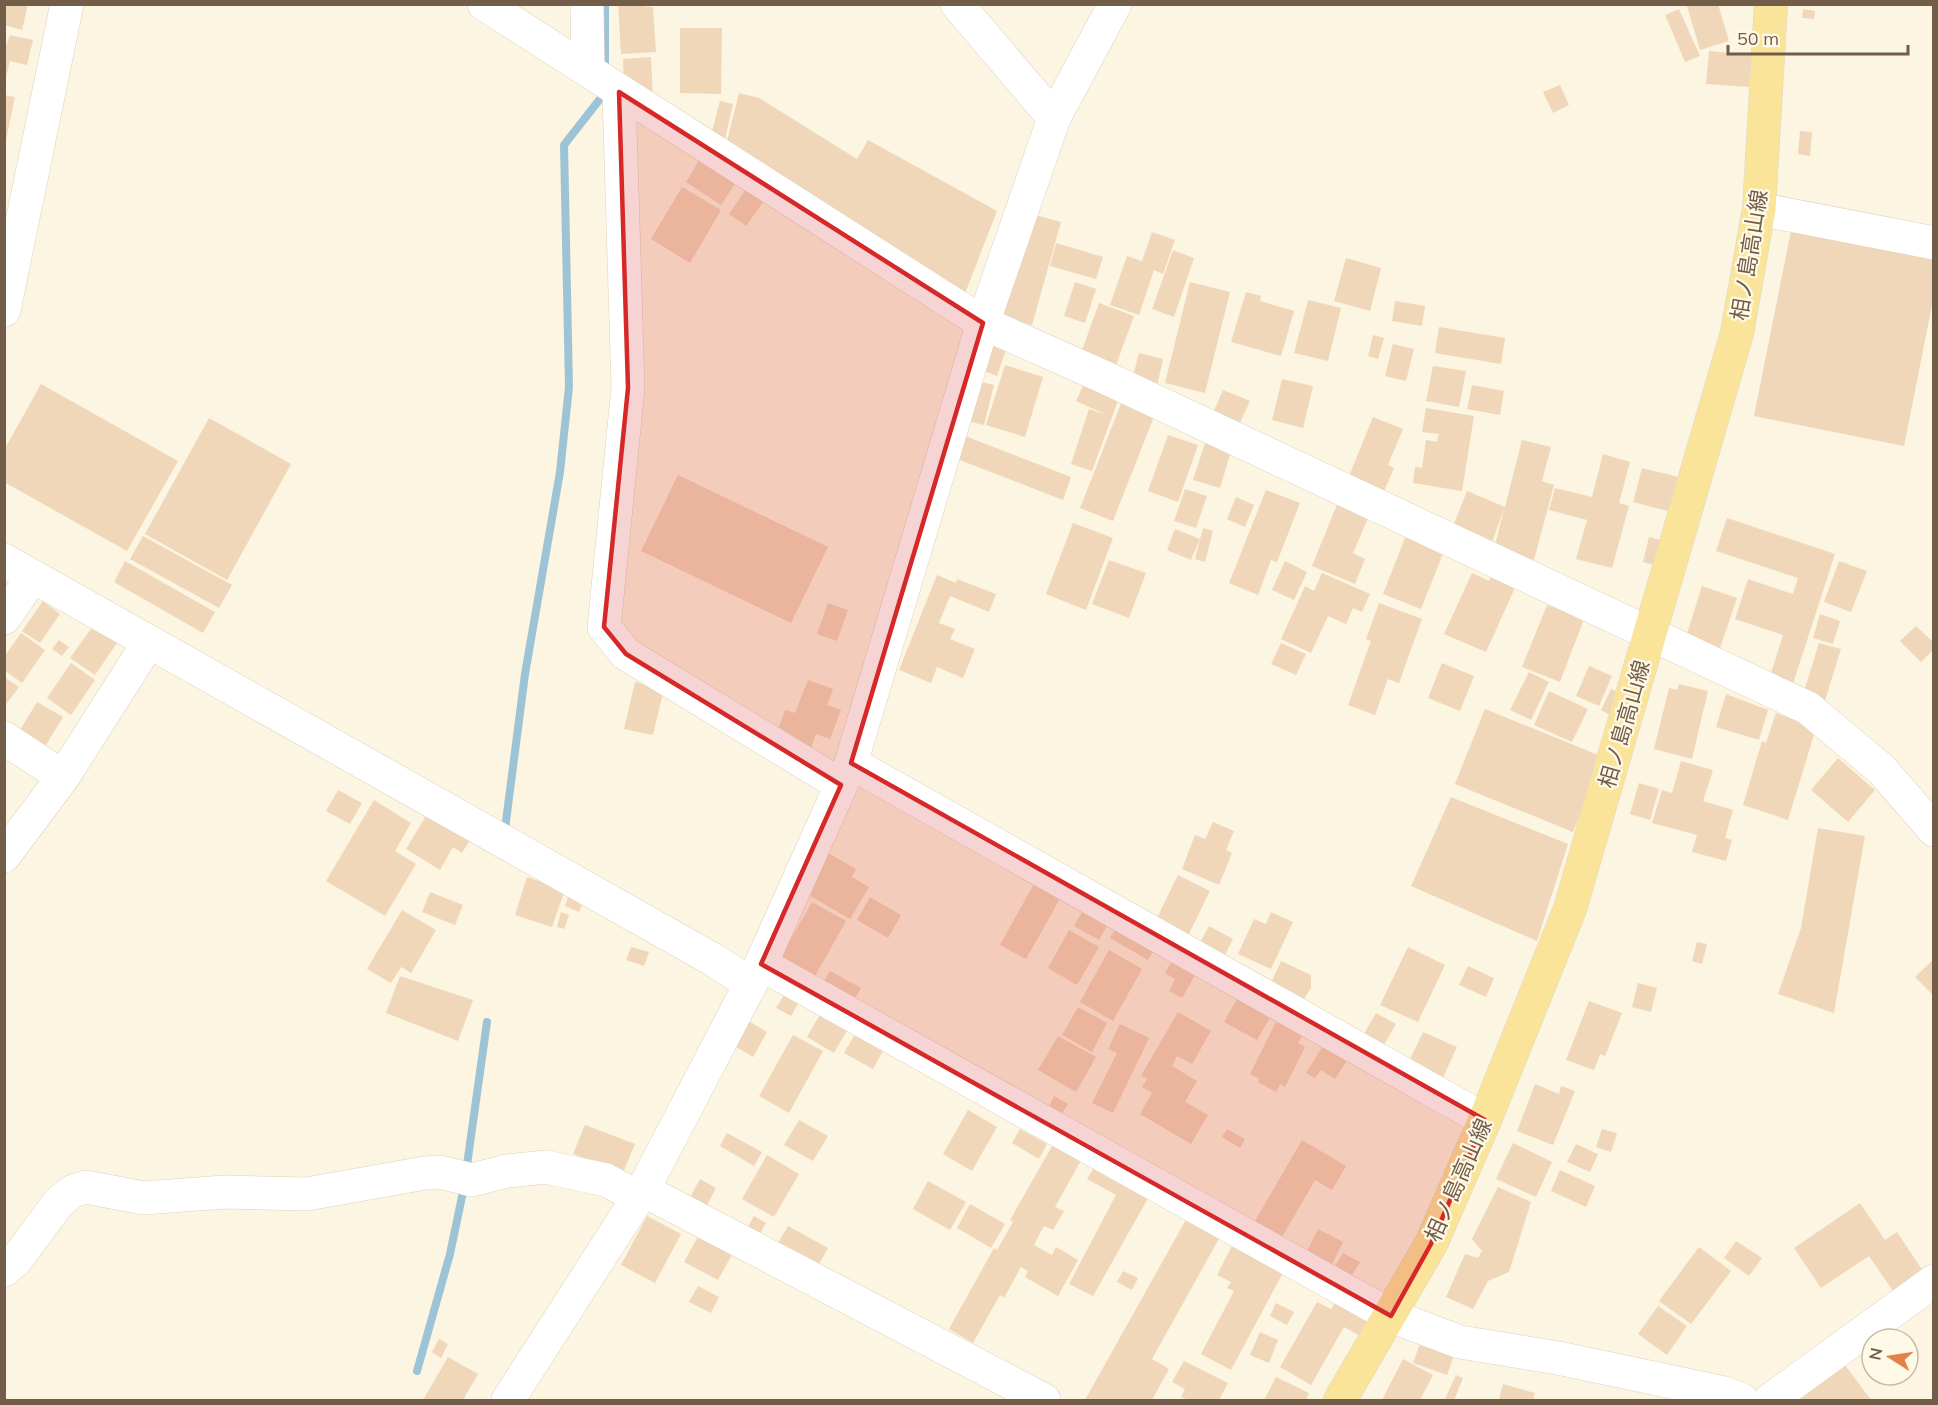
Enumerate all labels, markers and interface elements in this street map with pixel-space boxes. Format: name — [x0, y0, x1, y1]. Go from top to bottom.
scale bar — [1728, 18, 1908, 56]
text: 50 m — [1737, 27, 1779, 50]
street label: 相ノ島高山線 — [1725, 188, 1773, 322]
street label: 相ノ島高山線 — [1592, 657, 1656, 791]
street label: 相ノ島高山線 — [1418, 1114, 1498, 1246]
north arrow — [1860, 1327, 1920, 1387]
text: N — [1864, 1346, 1886, 1362]

